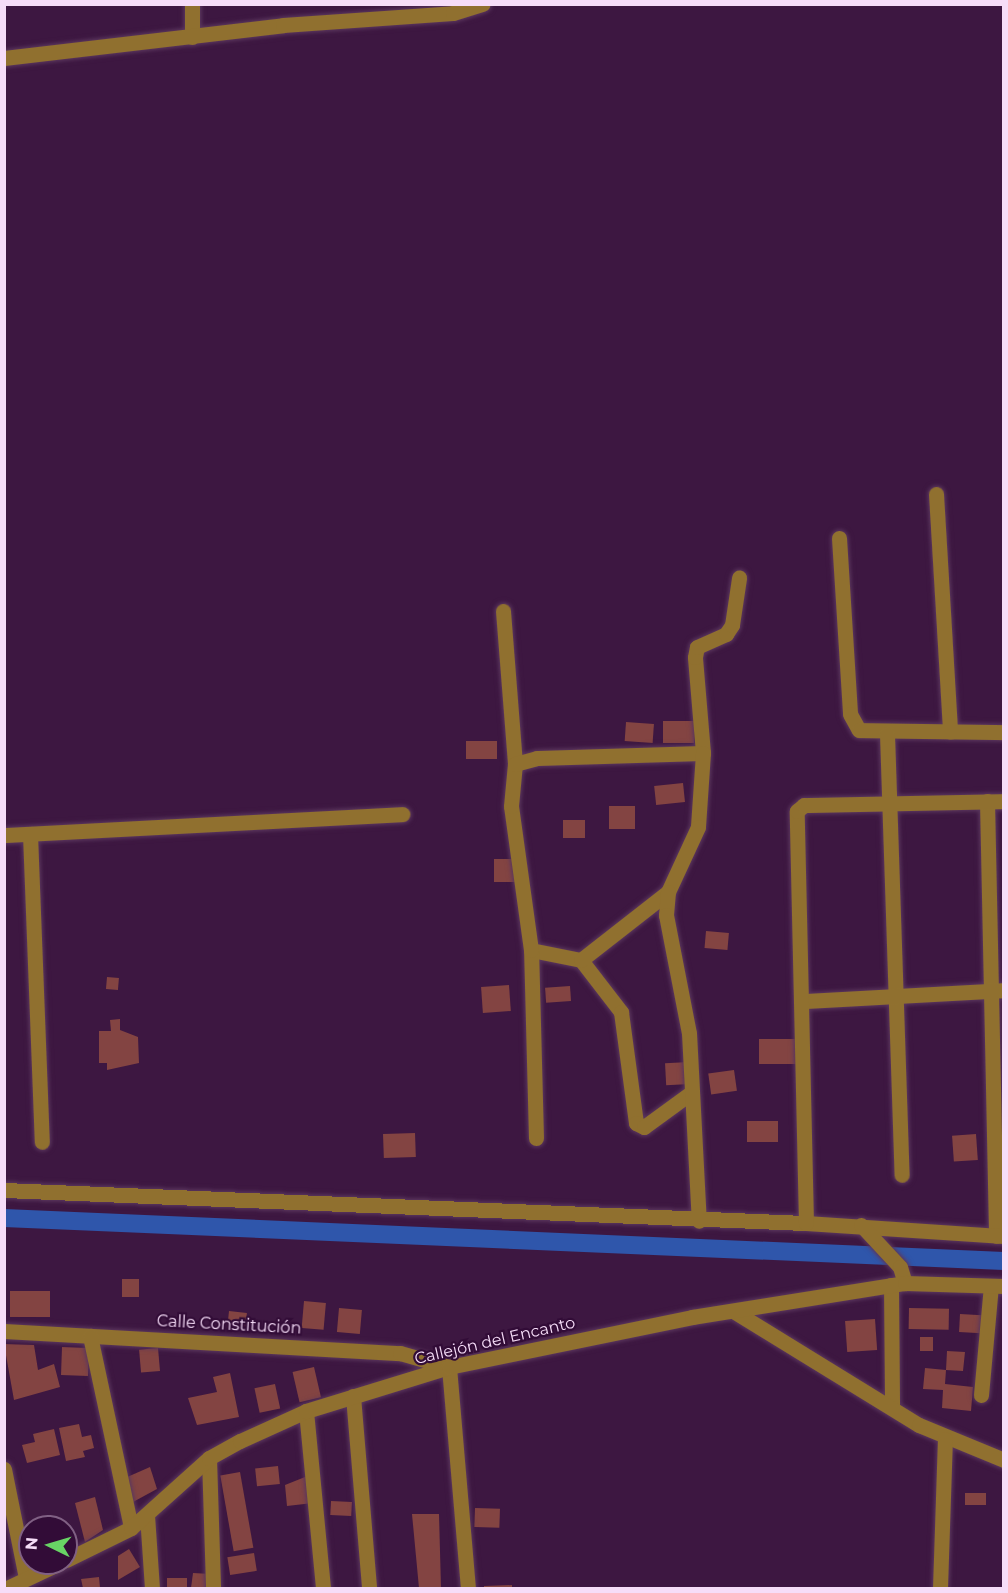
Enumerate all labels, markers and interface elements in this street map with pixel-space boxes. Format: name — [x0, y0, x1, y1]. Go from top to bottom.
street label: Calle Constitución — [156, 1312, 302, 1338]
street label: Callejón del Encanto — [413, 1313, 577, 1369]
north arrow — [18, 1515, 78, 1575]
text: N — [22, 1536, 42, 1551]

